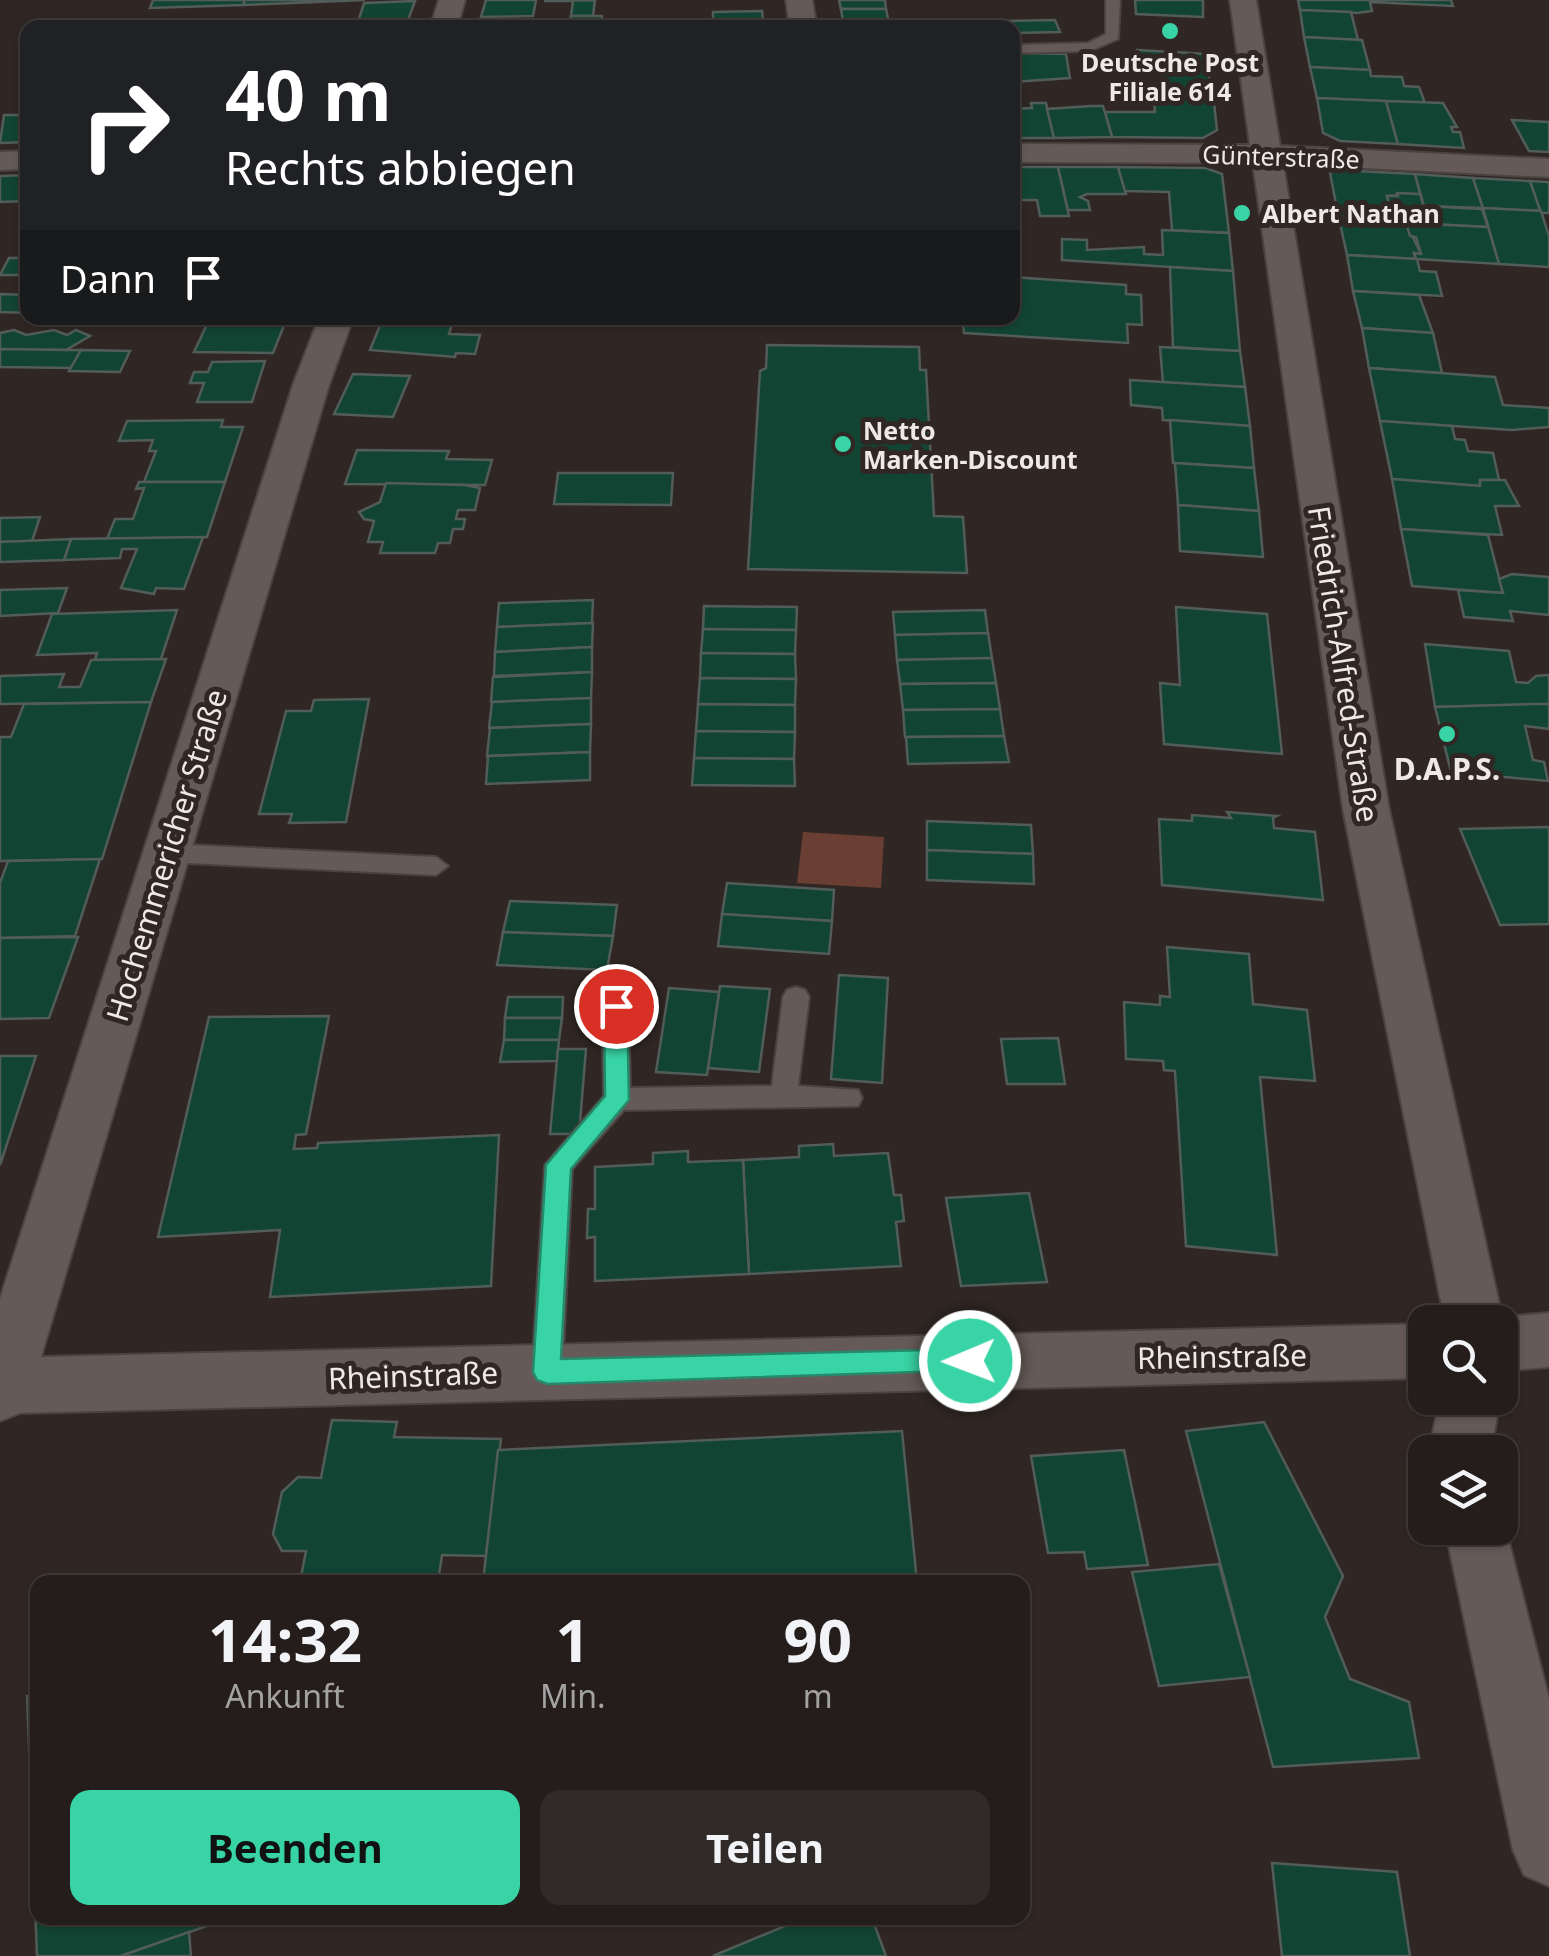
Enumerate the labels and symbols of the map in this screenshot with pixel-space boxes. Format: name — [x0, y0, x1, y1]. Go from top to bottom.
marker: Deutsche Post Filiale 614 — [1159, 20, 1181, 42]
place label: Deutsche Post Filiale 614 — [1081, 45, 1259, 108]
street label: Günterstraße — [1202, 136, 1360, 176]
place label: Albert Nathan — [1262, 196, 1440, 230]
marker: Albert Nathan — [1231, 202, 1253, 224]
place label: Netto Marken-Discount — [863, 413, 1078, 476]
marker: Netto Marken-Discount — [832, 433, 854, 455]
street label: Friedrich-Alfred-Straße — [1299, 503, 1389, 825]
street label: Hochemmericher Straße — [96, 684, 236, 1026]
marker: D.A.P.S. — [1436, 723, 1458, 745]
place label: D.A.P.S. — [1394, 748, 1500, 789]
pin — [574, 964, 659, 1049]
position arrow — [918, 1309, 1022, 1413]
street label: Rheinstraße — [1137, 1334, 1307, 1378]
street label: Rheinstraße — [327, 1352, 499, 1398]

